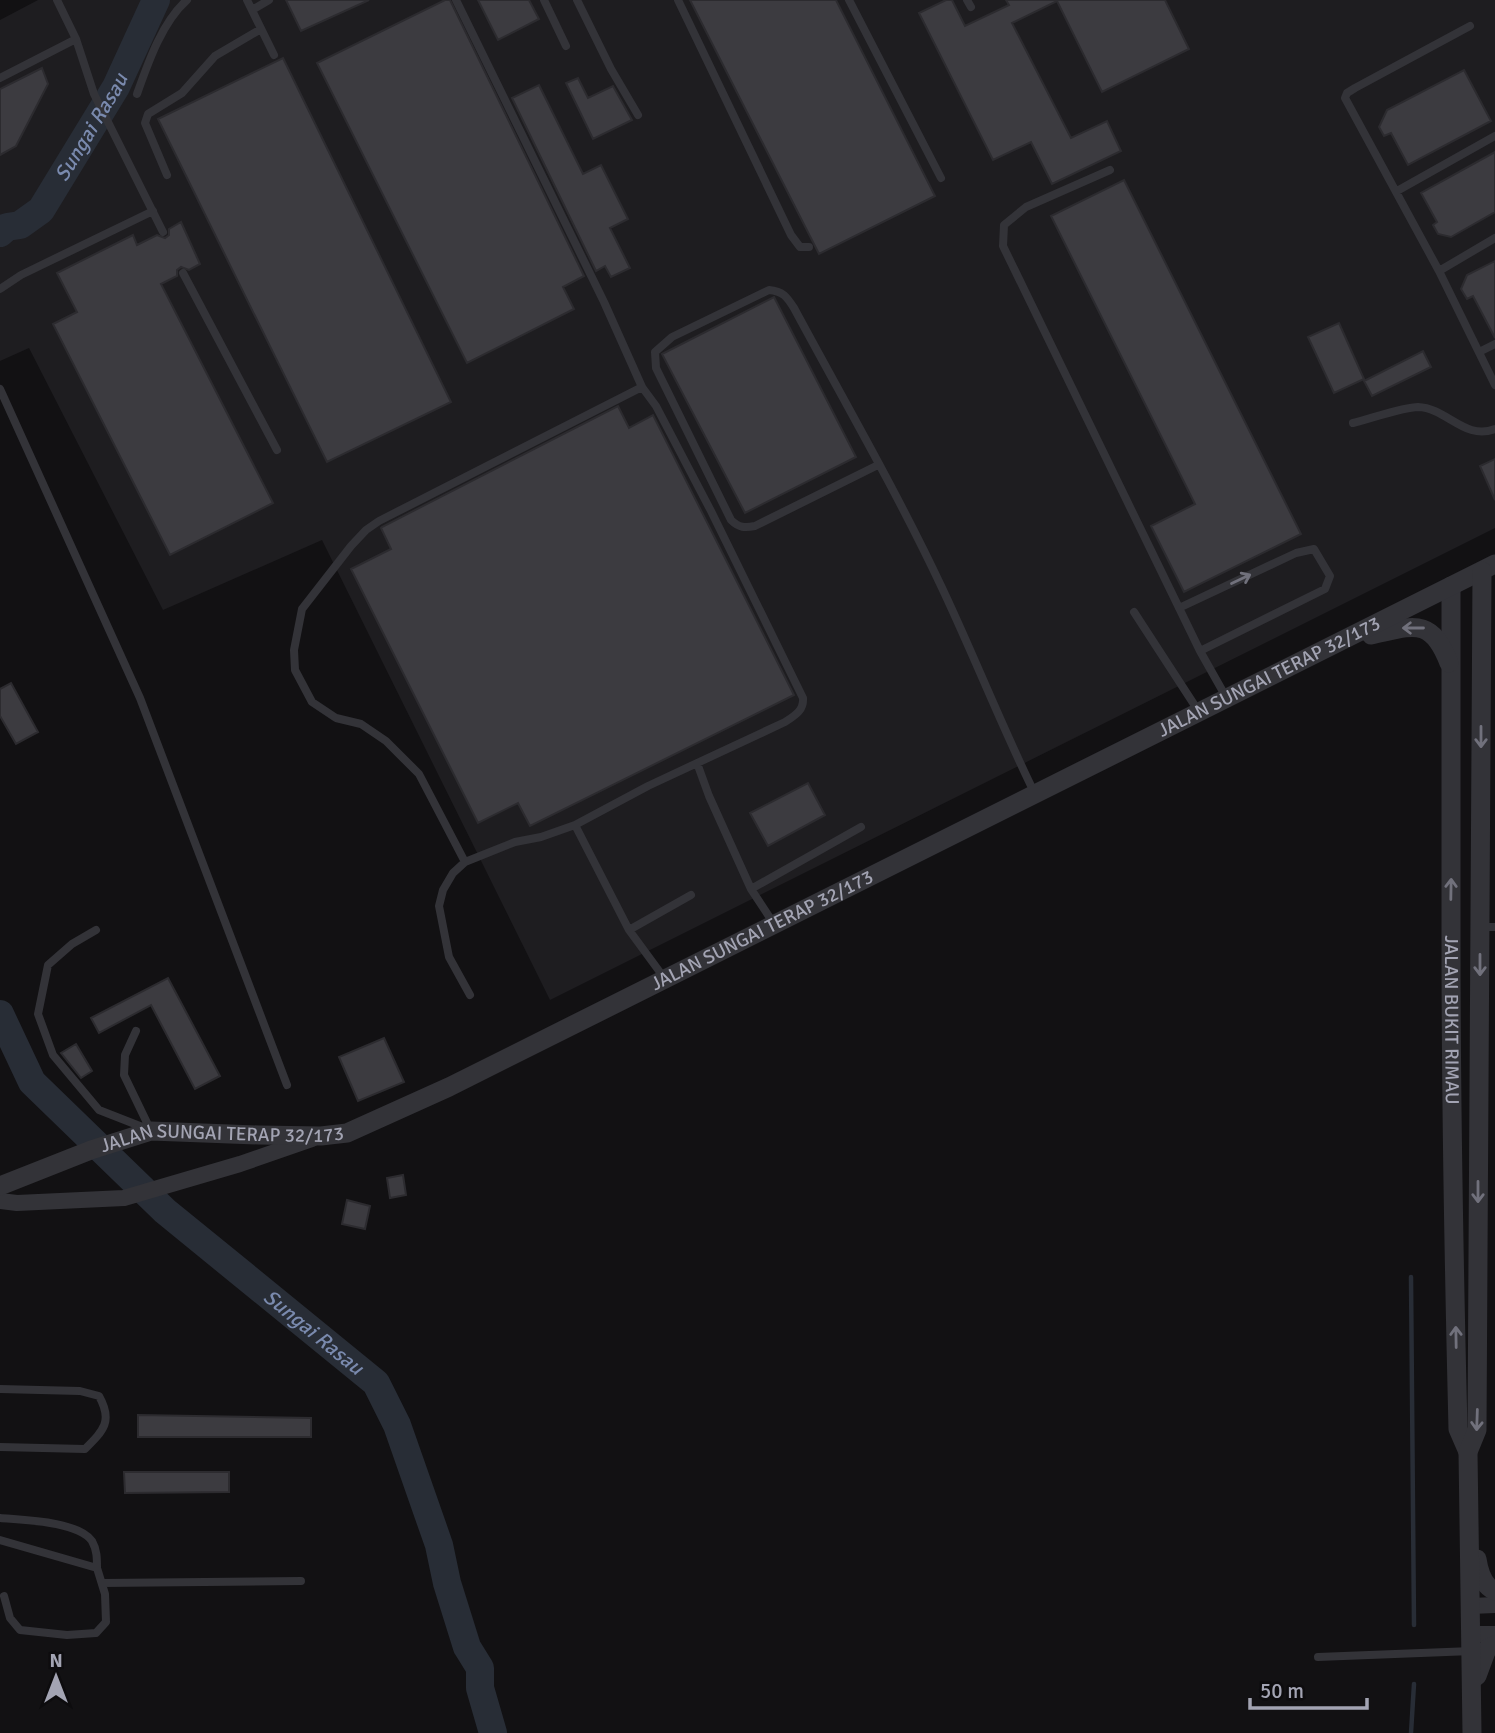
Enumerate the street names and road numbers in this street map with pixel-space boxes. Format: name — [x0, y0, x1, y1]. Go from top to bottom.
street label: JALAN SUNGAI TERAP 32/173 — [1154, 611, 1384, 743]
street label: JALAN SUNGAI TERAP 32/173 — [647, 865, 877, 996]
street label: JALAN BUKIT RIMAU — [1439, 935, 1464, 1105]
street label: JALAN SUNGAI TERAP 32/173 — [97, 1119, 345, 1158]

